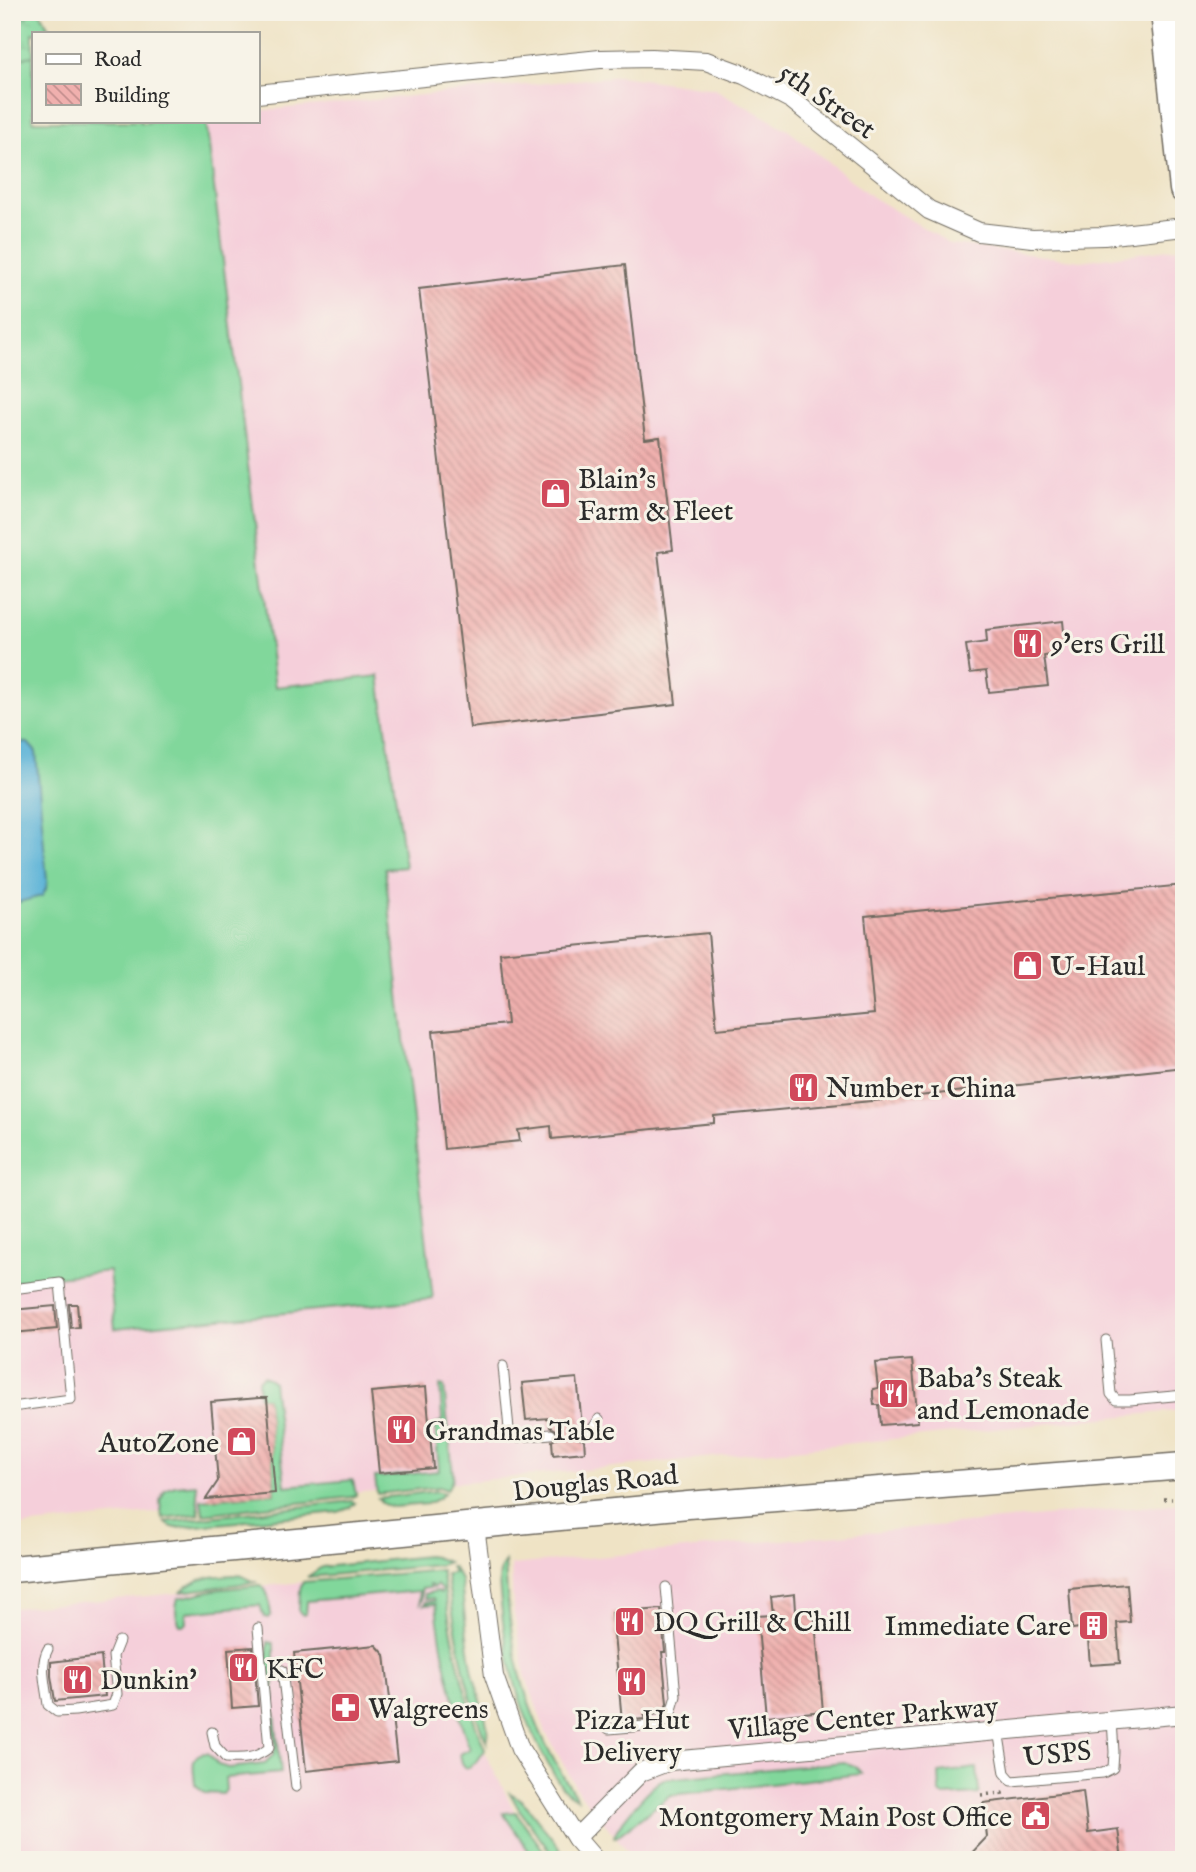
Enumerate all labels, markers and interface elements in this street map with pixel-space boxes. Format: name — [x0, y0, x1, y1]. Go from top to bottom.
legend — [32, 32, 259, 122]
text: Road — [94, 47, 142, 74]
street label: 5th Street — [771, 56, 882, 148]
text: Building — [94, 83, 170, 110]
place label: Blain's Farm & Fleet — [578, 463, 734, 530]
shop icon: Blain's Farm & Fleet — [538, 477, 572, 511]
restaurant icon: 9'ers Grill — [1011, 626, 1045, 660]
place label: 9'ers Grill — [1050, 628, 1165, 663]
shop icon: U-Haul — [1010, 948, 1044, 982]
place label: U-Haul — [1050, 950, 1145, 985]
restaurant icon: Number 1 China — [786, 1070, 820, 1104]
place label: Number 1 China — [826, 1072, 1017, 1107]
place label: Baba's Steak and Lemonade — [917, 1362, 1090, 1429]
restaurant icon: Baba's Steak and Lemonade — [877, 1376, 911, 1410]
restaurant icon: Grandmas Table — [385, 1413, 419, 1447]
place label: Grandmas Table — [425, 1415, 615, 1450]
shop icon: AutoZone — [225, 1425, 259, 1459]
place label: AutoZone — [98, 1427, 219, 1462]
street label: Douglas Road — [511, 1458, 680, 1511]
restaurant icon: DQ Grill & Chill — [613, 1604, 647, 1638]
place label: DQ Grill & Chill — [653, 1606, 851, 1641]
building icon: Immediate Care — [1077, 1608, 1111, 1642]
place label: Immediate Care — [885, 1610, 1071, 1645]
restaurant icon: KFC — [226, 1651, 260, 1685]
place label: KFC — [266, 1653, 324, 1688]
restaurant icon: Dunkin' — [60, 1662, 94, 1696]
place label: Dunkin' — [100, 1664, 197, 1699]
restaurant icon: Pizza Hut Delivery — [615, 1665, 649, 1699]
street label: Village Center Parkway — [726, 1690, 1000, 1749]
pharmacy icon: Walgreens — [328, 1691, 362, 1725]
place label: Walgreens — [368, 1693, 489, 1728]
place label: Pizza Hut Delivery — [574, 1704, 690, 1771]
street label: USPS — [1021, 1735, 1093, 1776]
public building icon: Montgomery Main Post Office — [1018, 1799, 1052, 1833]
place label: Montgomery Main Post Office — [659, 1801, 1012, 1836]

